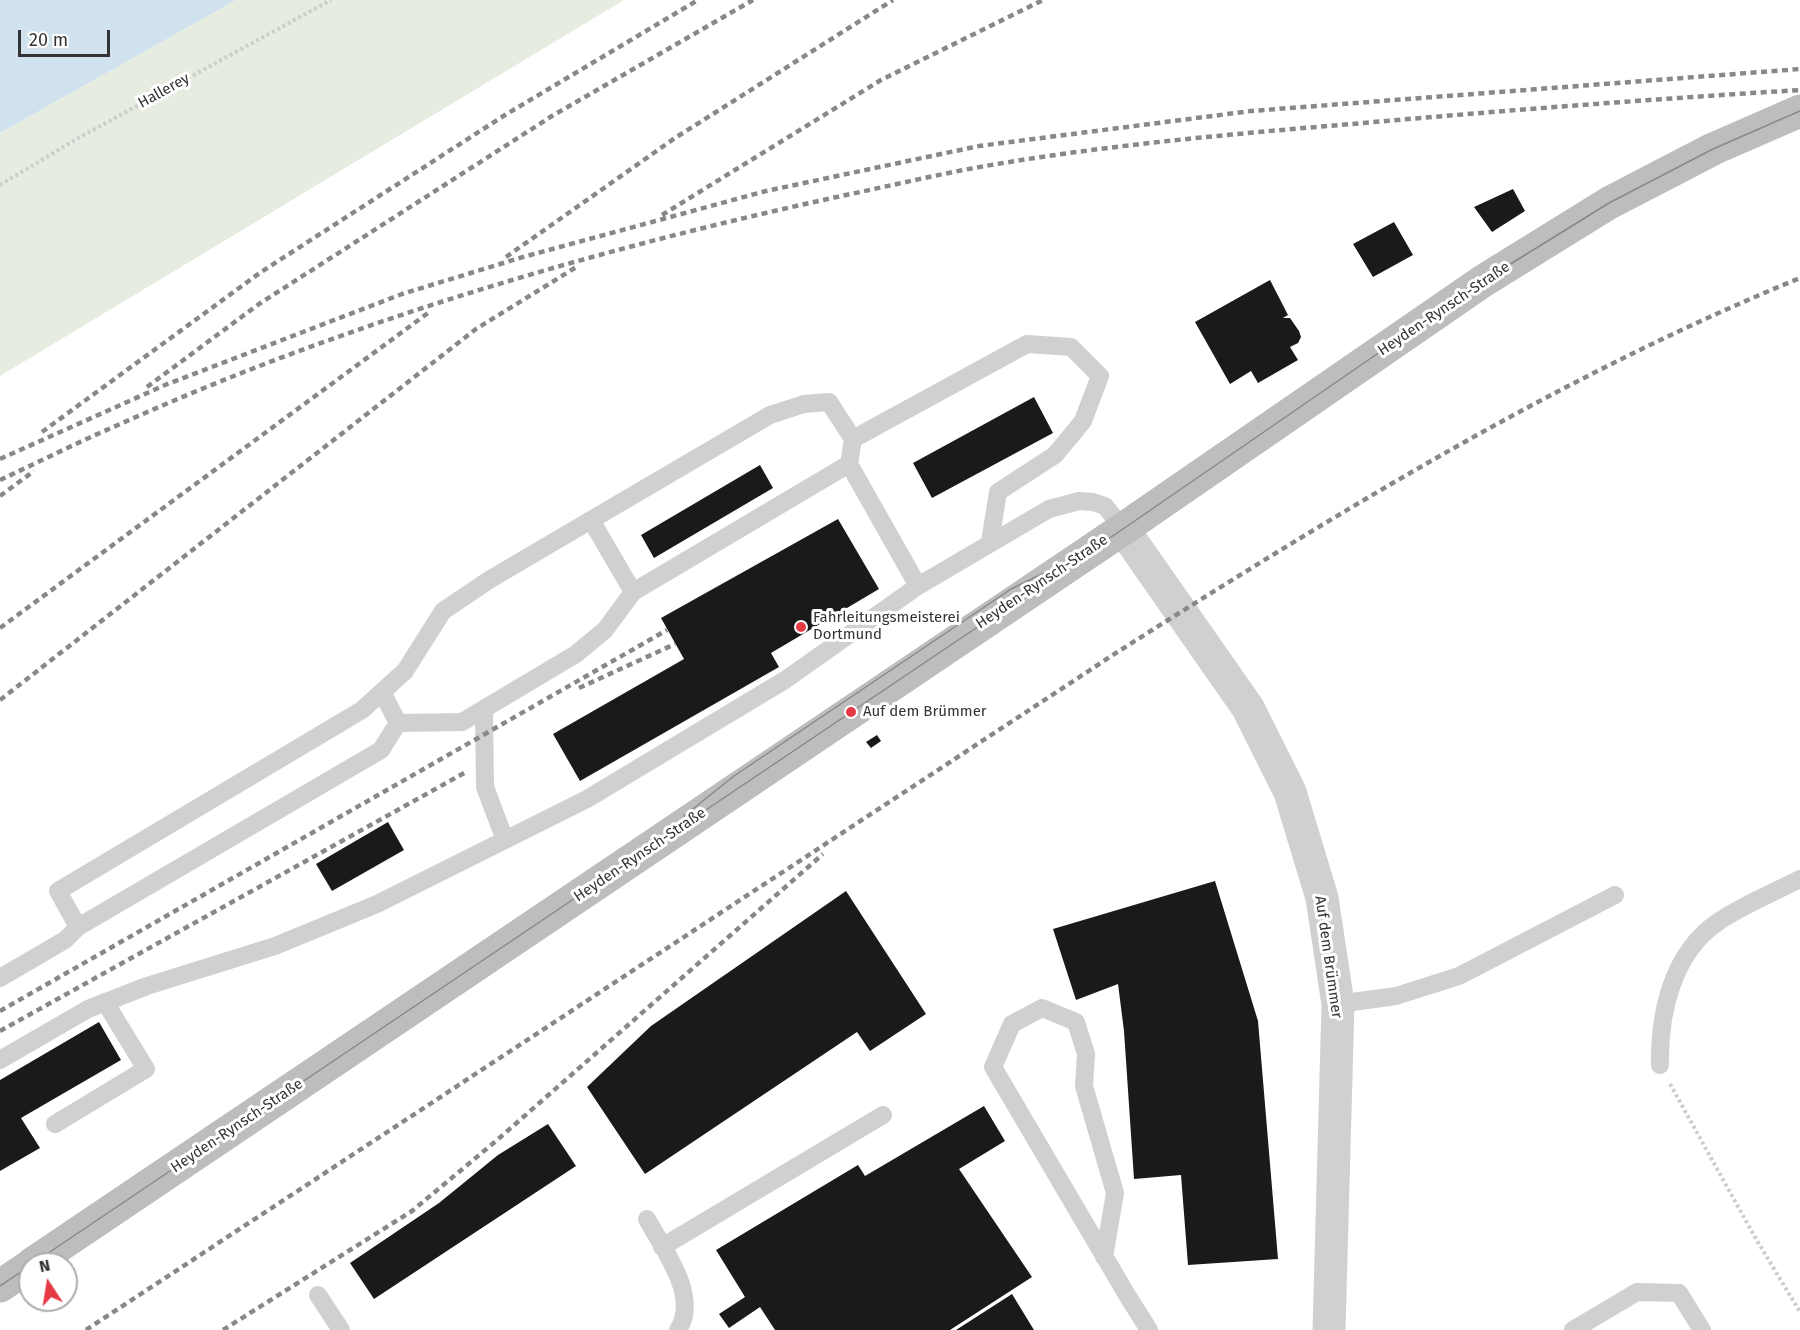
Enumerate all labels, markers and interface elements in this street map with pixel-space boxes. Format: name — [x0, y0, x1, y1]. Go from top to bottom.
scale bar — [21, 18, 112, 56]
text: 20 m — [29, 29, 68, 51]
street label: Hallerey — [135, 70, 193, 112]
street label: Heyden-Rynsch-Straße — [1375, 258, 1513, 360]
street label: Heyden-Rynsch-Straße — [973, 531, 1111, 633]
place label: Fahrleitungsmeisterei Dortmund — [813, 609, 960, 644]
marker: Fahrleitungsmeisterei Dortmund — [794, 620, 808, 634]
place label: Auf dem Brümmer — [863, 703, 987, 721]
marker: Auf dem Brümmer — [844, 705, 858, 719]
street label: Heyden-Rynsch-Straße — [571, 804, 709, 906]
street label: Auf dem Brümmer — [1310, 895, 1346, 1019]
street label: Heyden-Rynsch-Straße — [168, 1075, 306, 1177]
north arrow — [18, 1252, 78, 1312]
text: N — [37, 1255, 52, 1276]

